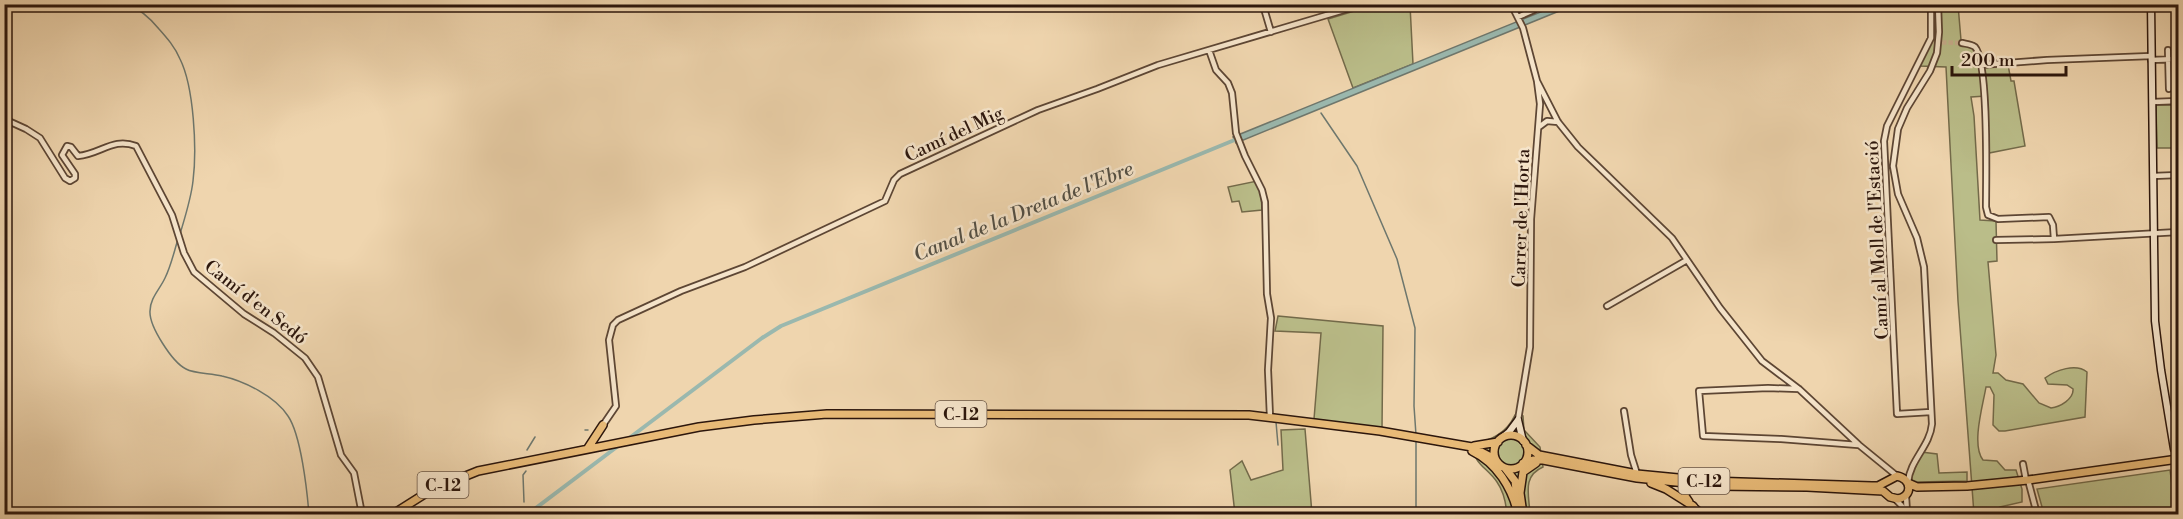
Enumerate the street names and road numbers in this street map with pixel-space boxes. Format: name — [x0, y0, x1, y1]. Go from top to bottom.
street label: Camí del Mig — [901, 101, 1008, 167]
street label: Camí al Moll de l'Estació — [1861, 140, 1894, 340]
street label: Carrer de l'Horta — [1508, 147, 1535, 288]
street label: Camí d'en Sedó — [200, 255, 312, 350]
road number: C-12 — [936, 401, 986, 427]
road number: C-12 — [1678, 468, 1730, 494]
road number: C-12 — [418, 472, 468, 498]

